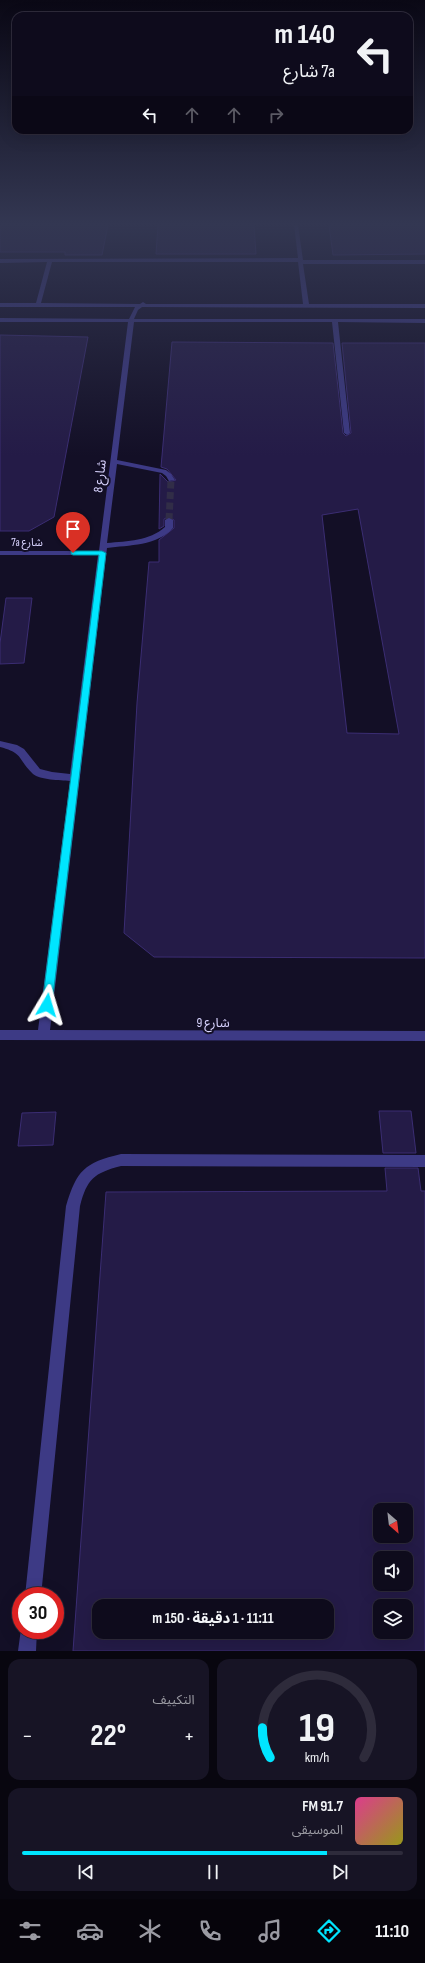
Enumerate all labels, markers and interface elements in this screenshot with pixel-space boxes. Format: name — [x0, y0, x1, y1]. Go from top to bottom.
text: 140 m — [274, 18, 335, 51]
icon: left — [349, 28, 401, 80]
text: 7a شارع — [283, 61, 335, 82]
icon: left — [139, 104, 161, 126]
icon: ahead — [181, 104, 203, 126]
icon: ahead — [223, 104, 245, 126]
icon: right — [265, 104, 287, 126]
street label: شارع 8 — [90, 459, 112, 494]
pin — [56, 512, 90, 553]
icon: arrive — [62, 518, 84, 540]
street label: 7a شارع — [11, 536, 43, 550]
position arrow — [26, 984, 68, 1026]
street label: شارع 9 — [196, 1015, 230, 1033]
north arrow — [373, 1503, 413, 1543]
map controls — [373, 1503, 413, 1639]
button: sound — [373, 1551, 413, 1591]
speed limit sign: 30 — [12, 1587, 64, 1639]
button: layers — [373, 1599, 413, 1639]
text: 11:11 · 1 دقيقة · 150 m — [152, 1609, 274, 1628]
text: التكييف — [153, 1692, 195, 1708]
text: 19 — [299, 1703, 335, 1752]
text: 22° — [90, 1718, 126, 1754]
text: − — [22, 1723, 33, 1750]
text: + — [184, 1723, 195, 1750]
text: km/h — [304, 1748, 329, 1765]
text: 91.7 FM — [302, 1797, 343, 1816]
text: الموسيقى — [292, 1822, 343, 1838]
icon: previous — [75, 1861, 97, 1883]
icon: pause — [202, 1861, 224, 1883]
icon: next — [329, 1861, 351, 1883]
icon: filters — [16, 1917, 44, 1945]
icon: car — [76, 1917, 104, 1945]
icon: climate — [136, 1917, 164, 1945]
icon: phone — [196, 1917, 224, 1945]
icon: music — [256, 1917, 284, 1945]
icon: directions — [315, 1917, 343, 1945]
text: 11:10 — [375, 1921, 409, 1942]

